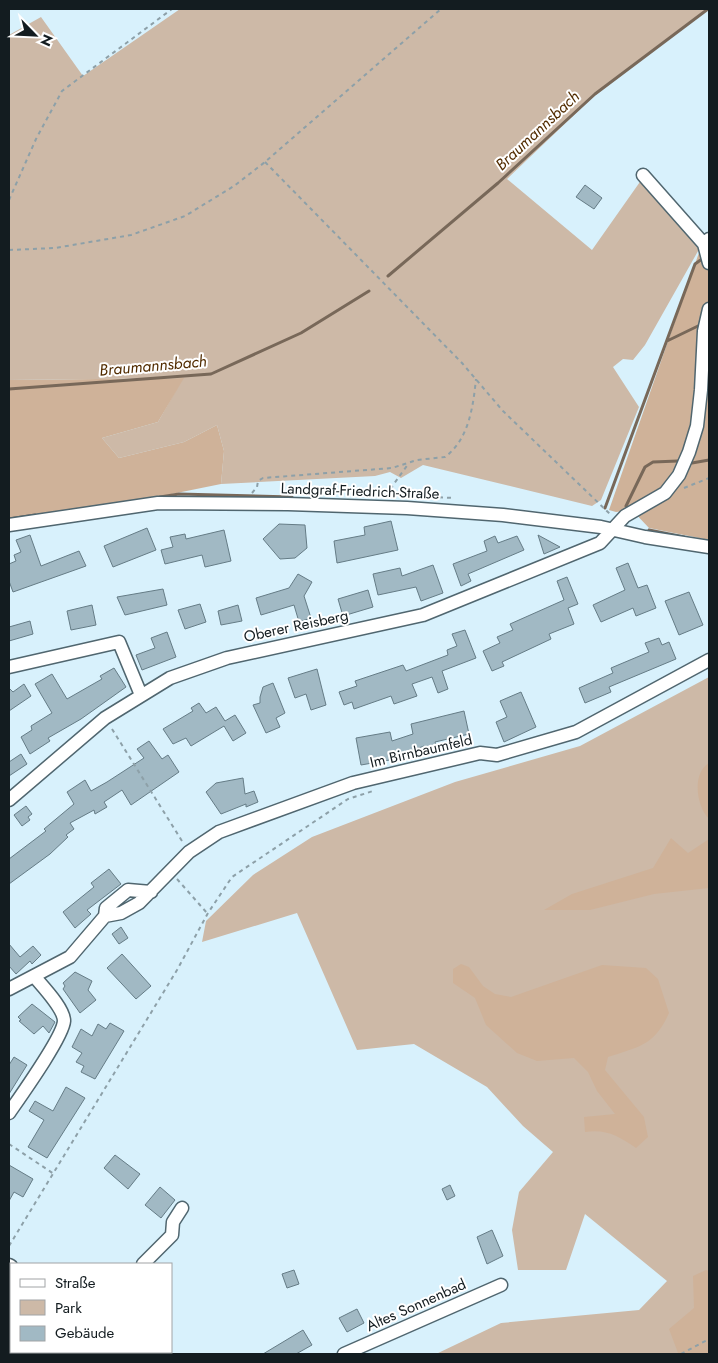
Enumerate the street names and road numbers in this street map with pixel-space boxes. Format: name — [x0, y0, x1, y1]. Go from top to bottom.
street label: Landgraf-Friedrich-Straße — [280, 477, 440, 505]
street label: Oberer Reisberg — [242, 604, 350, 648]
street label: Im Birnbaumfeld — [368, 729, 474, 773]
street label: Altes Sonnenbad — [363, 1273, 469, 1337]

